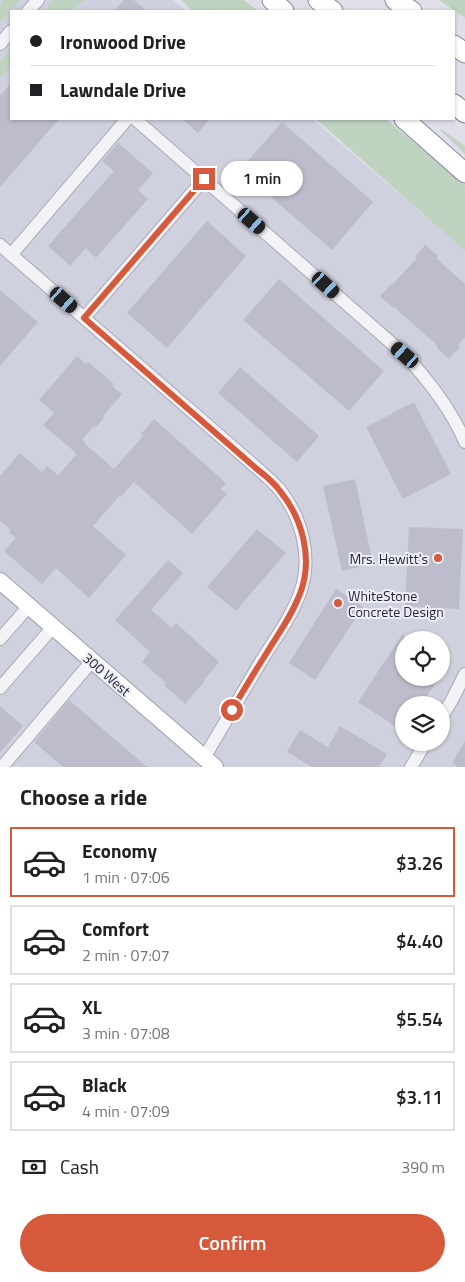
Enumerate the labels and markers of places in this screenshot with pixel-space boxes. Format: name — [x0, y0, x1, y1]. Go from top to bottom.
place label: Mrs. Hewitt's — [349, 548, 428, 569]
marker: Mrs. Hewitt's — [432, 552, 444, 564]
place label: WhiteStone Concrete Design — [348, 585, 444, 622]
marker: WhiteStone Concrete Design — [332, 597, 344, 609]

